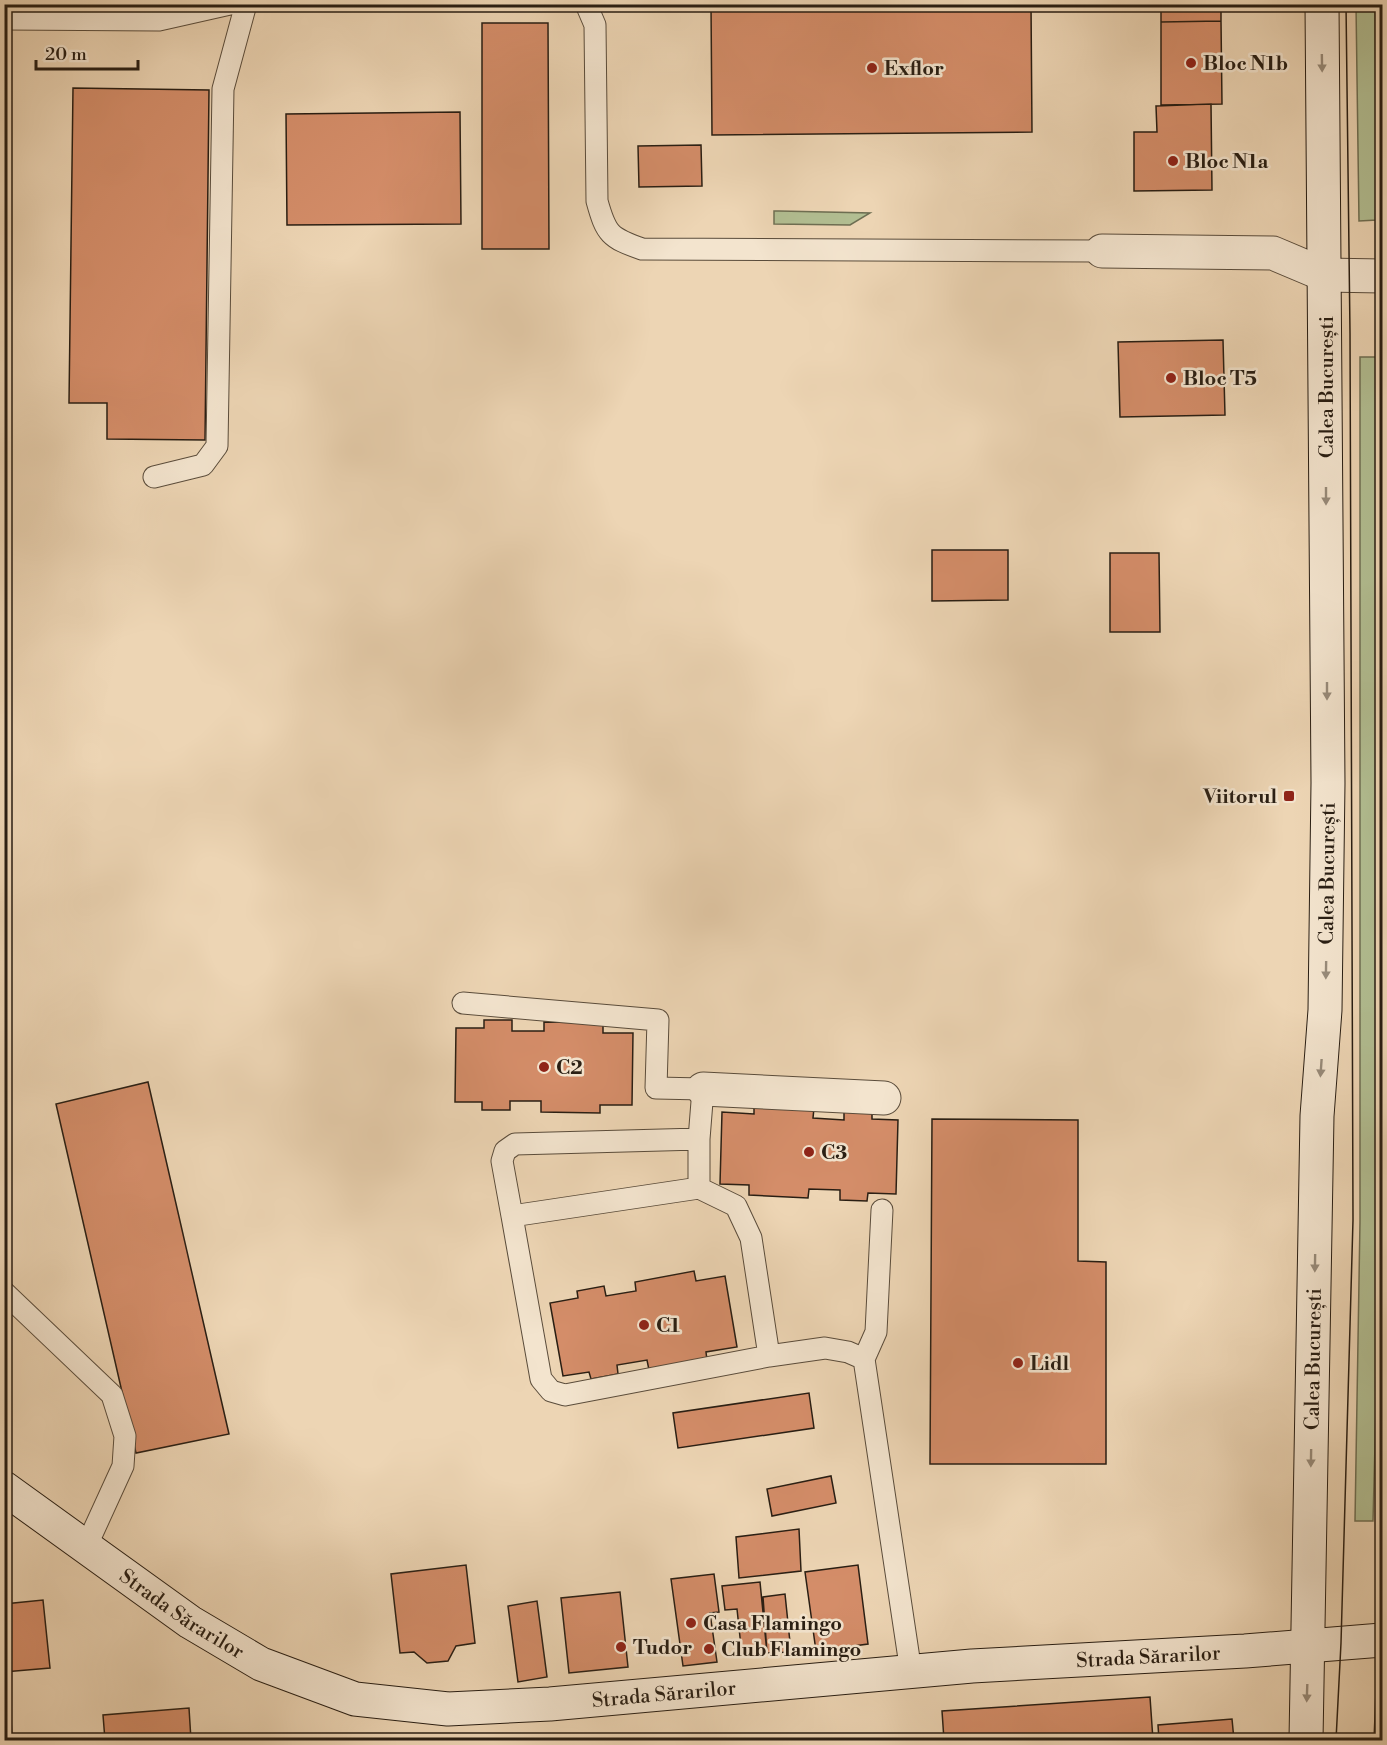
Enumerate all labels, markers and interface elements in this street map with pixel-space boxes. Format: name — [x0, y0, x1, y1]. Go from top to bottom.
scale bar — [36, 33, 138, 71]
text: 20 m — [45, 43, 87, 66]
place label: Bloc N1b — [1203, 52, 1288, 77]
one-way arrow — [1317, 53, 1327, 72]
marker: Bloc N1b — [1184, 56, 1198, 70]
place label: Exflor — [884, 57, 944, 82]
marker: Exflor — [865, 61, 879, 75]
place label: Bloc N1a — [1185, 150, 1268, 175]
marker: Bloc N1a — [1166, 154, 1180, 168]
street label: Calea București — [1315, 315, 1340, 458]
place label: Bloc T5 — [1183, 367, 1257, 392]
marker: Bloc T5 — [1164, 371, 1178, 385]
one-way arrow — [1321, 487, 1331, 506]
one-way arrow — [1323, 682, 1332, 701]
place label: Viitorul — [1202, 785, 1277, 810]
marker: Viitorul — [1282, 789, 1296, 803]
street label: Calea București — [1315, 802, 1342, 945]
one-way arrow — [1321, 961, 1331, 980]
place label: C2 — [556, 1056, 583, 1081]
one-way arrow — [1316, 1059, 1326, 1078]
marker: C2 — [537, 1060, 551, 1074]
place label: C3 — [821, 1141, 847, 1166]
marker: C3 — [802, 1145, 816, 1159]
one-way arrow — [1310, 1254, 1319, 1273]
street label: Calea București — [1300, 1287, 1328, 1430]
place label: C1 — [656, 1314, 680, 1339]
marker: C1 — [637, 1318, 651, 1332]
place label: Lidl — [1030, 1352, 1070, 1377]
marker: Lidl — [1011, 1356, 1025, 1370]
one-way arrow — [1306, 1449, 1316, 1468]
street label: Strada Sărarilor — [114, 1564, 248, 1665]
place label: Casa Flamingo — [703, 1612, 842, 1637]
marker: Casa Flamingo — [684, 1616, 698, 1630]
place label: Tudor — [633, 1636, 692, 1661]
place label: Club Flamingo — [721, 1638, 861, 1663]
marker: Tudor — [614, 1640, 628, 1654]
street label: Strada Sărarilor — [1076, 1641, 1222, 1674]
marker: Club Flamingo — [702, 1642, 716, 1656]
street label: Strada Sărarilor — [591, 1676, 737, 1714]
one-way arrow — [1302, 1684, 1312, 1703]

